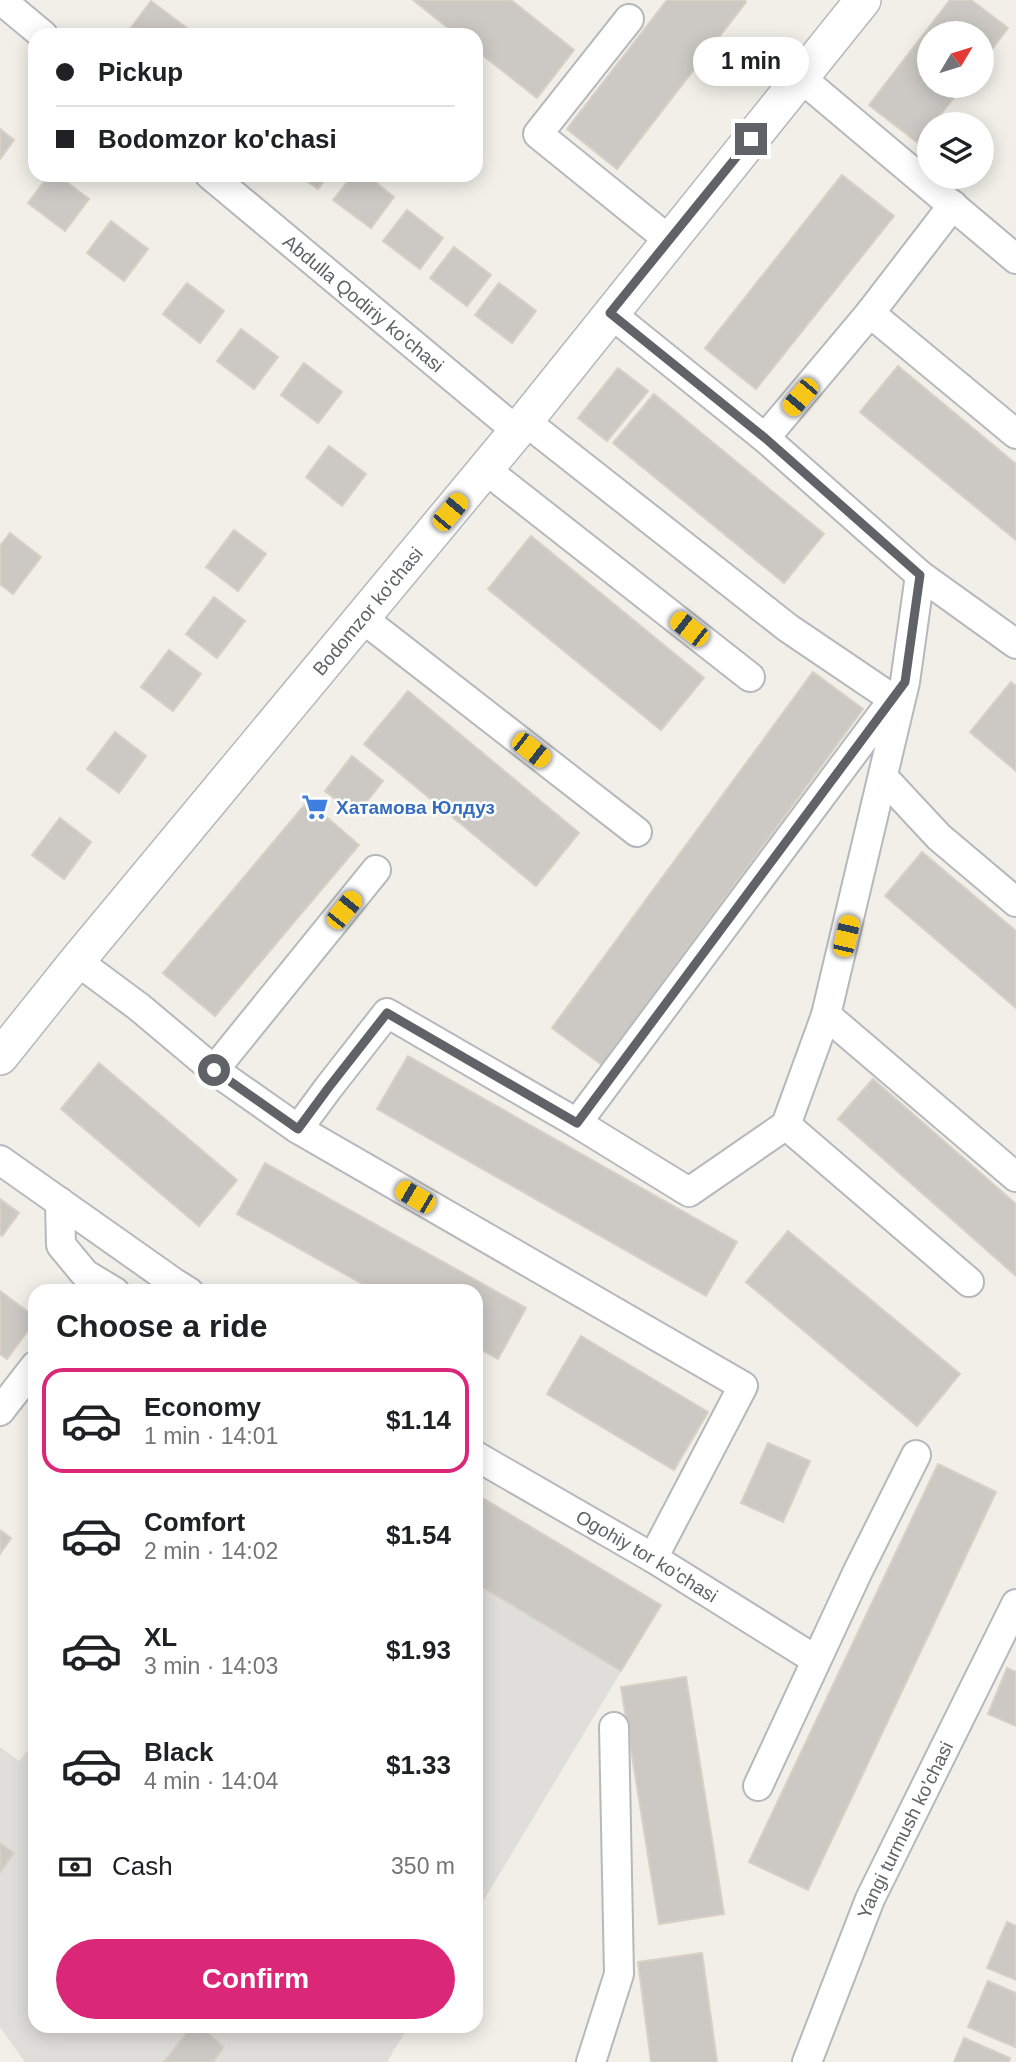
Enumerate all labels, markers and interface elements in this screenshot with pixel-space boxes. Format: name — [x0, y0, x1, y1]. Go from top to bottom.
north arrow — [917, 21, 994, 98]
map controls — [917, 21, 994, 189]
callout: 1 min — [693, 38, 809, 86]
text: 1 min — [721, 48, 781, 74]
text: Pickup — [98, 57, 183, 87]
button: layers — [917, 112, 994, 189]
route end — [735, 123, 767, 155]
text: Bodomzor ko'chasi — [98, 124, 337, 154]
street label: Abdulla Qodiriy ko'chasi — [279, 231, 448, 376]
car — [779, 374, 822, 420]
car — [429, 489, 472, 535]
street label: Bodomzor ko'chasi — [309, 543, 427, 680]
car — [666, 608, 713, 650]
car — [508, 729, 555, 771]
supermarket icon: Хатамова Юлдуз — [300, 792, 330, 822]
place label: Хатамова Юлдуз — [336, 797, 495, 818]
car — [323, 887, 366, 933]
car — [832, 913, 861, 959]
route start — [198, 1054, 230, 1086]
car — [392, 1177, 439, 1217]
text: Choose a ride — [56, 1308, 268, 1344]
icon: car — [60, 1389, 123, 1452]
text: Economy — [144, 1392, 261, 1422]
text: $1.14 — [386, 1405, 451, 1435]
text: 1 min · 14:01 — [144, 1423, 278, 1449]
icon: car — [60, 1504, 123, 1567]
street label: Ogohiy tor ko'chasi — [572, 1506, 721, 1607]
text: Comfort — [144, 1507, 245, 1537]
text: $1.54 — [386, 1520, 451, 1550]
text: 2 min · 14:02 — [144, 1538, 278, 1564]
icon: car — [60, 1619, 123, 1682]
text: XL — [144, 1622, 177, 1652]
text: $1.93 — [386, 1635, 451, 1665]
text: 3 min · 14:03 — [144, 1653, 278, 1679]
icon: car — [60, 1734, 123, 1797]
text: Black — [144, 1737, 213, 1767]
street label: Yangi turmush ko'chasi — [853, 1738, 957, 1922]
text: $1.33 — [386, 1750, 451, 1780]
text: 4 min · 14:04 — [144, 1768, 278, 1794]
icon: cash — [56, 1848, 94, 1886]
text: Cash — [112, 1851, 173, 1881]
text: 350 m — [391, 1853, 455, 1879]
button: Confirm — [56, 1939, 455, 2019]

